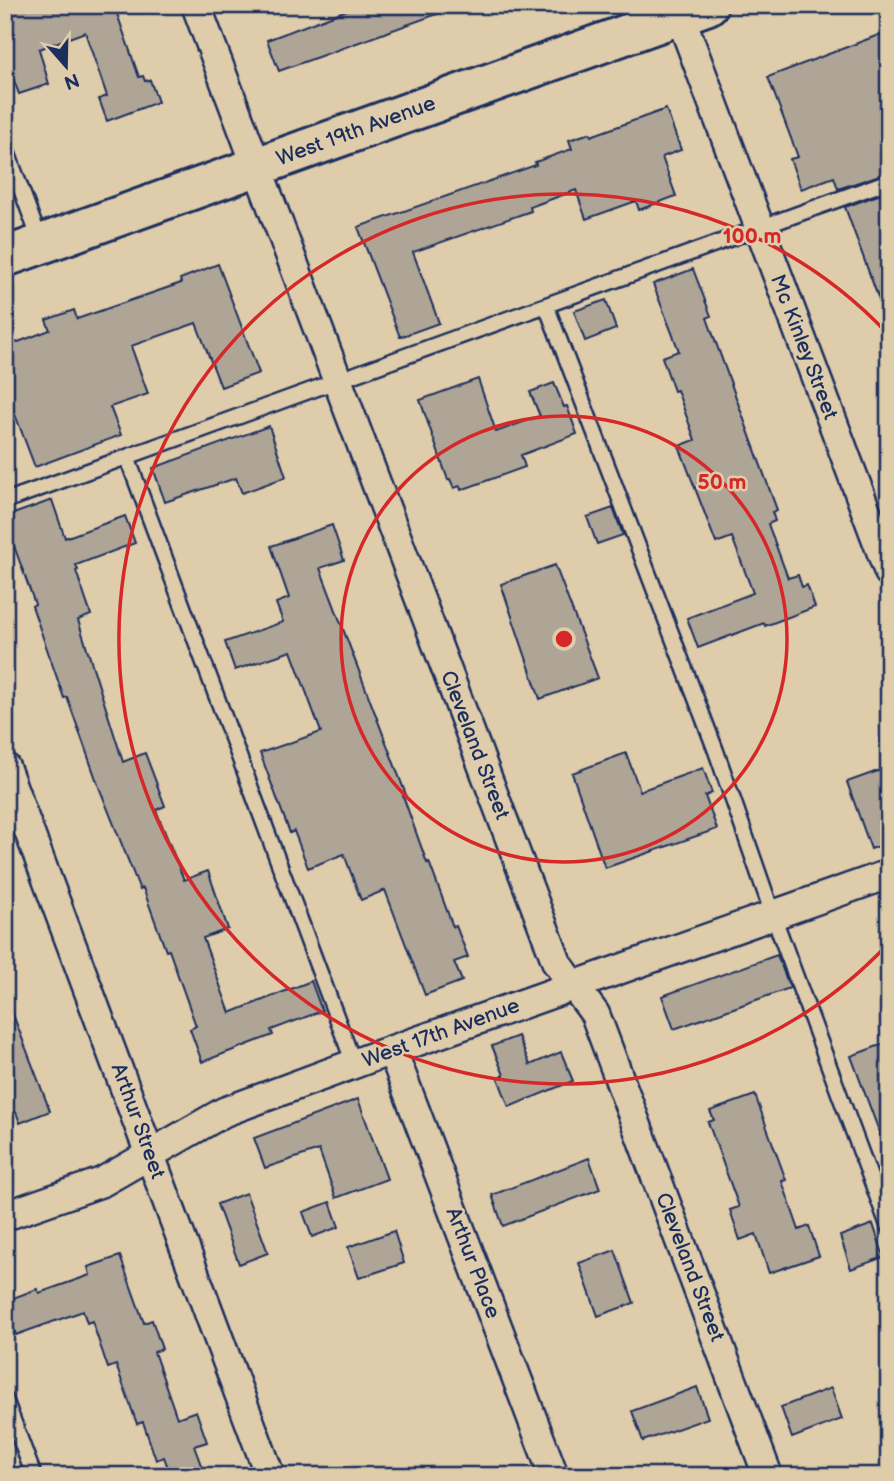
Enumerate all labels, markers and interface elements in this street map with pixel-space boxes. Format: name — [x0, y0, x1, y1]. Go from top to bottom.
north arrow — [32, 32, 102, 102]
text: N — [61, 67, 82, 94]
street label: West 19th Avenue — [273, 91, 439, 171]
text: 100 m — [723, 224, 781, 249]
street label: Mc Kinley Street — [765, 271, 843, 423]
text: 50 m — [698, 470, 746, 495]
centre of rings — [552, 627, 576, 651]
street label: Cleveland Street — [435, 667, 515, 823]
street label: West 17th Avenue — [359, 993, 523, 1073]
street label: Arthur Street — [106, 1060, 171, 1183]
street label: Cleveland Street — [650, 1189, 730, 1345]
street label: Arthur Place — [440, 1204, 506, 1322]

